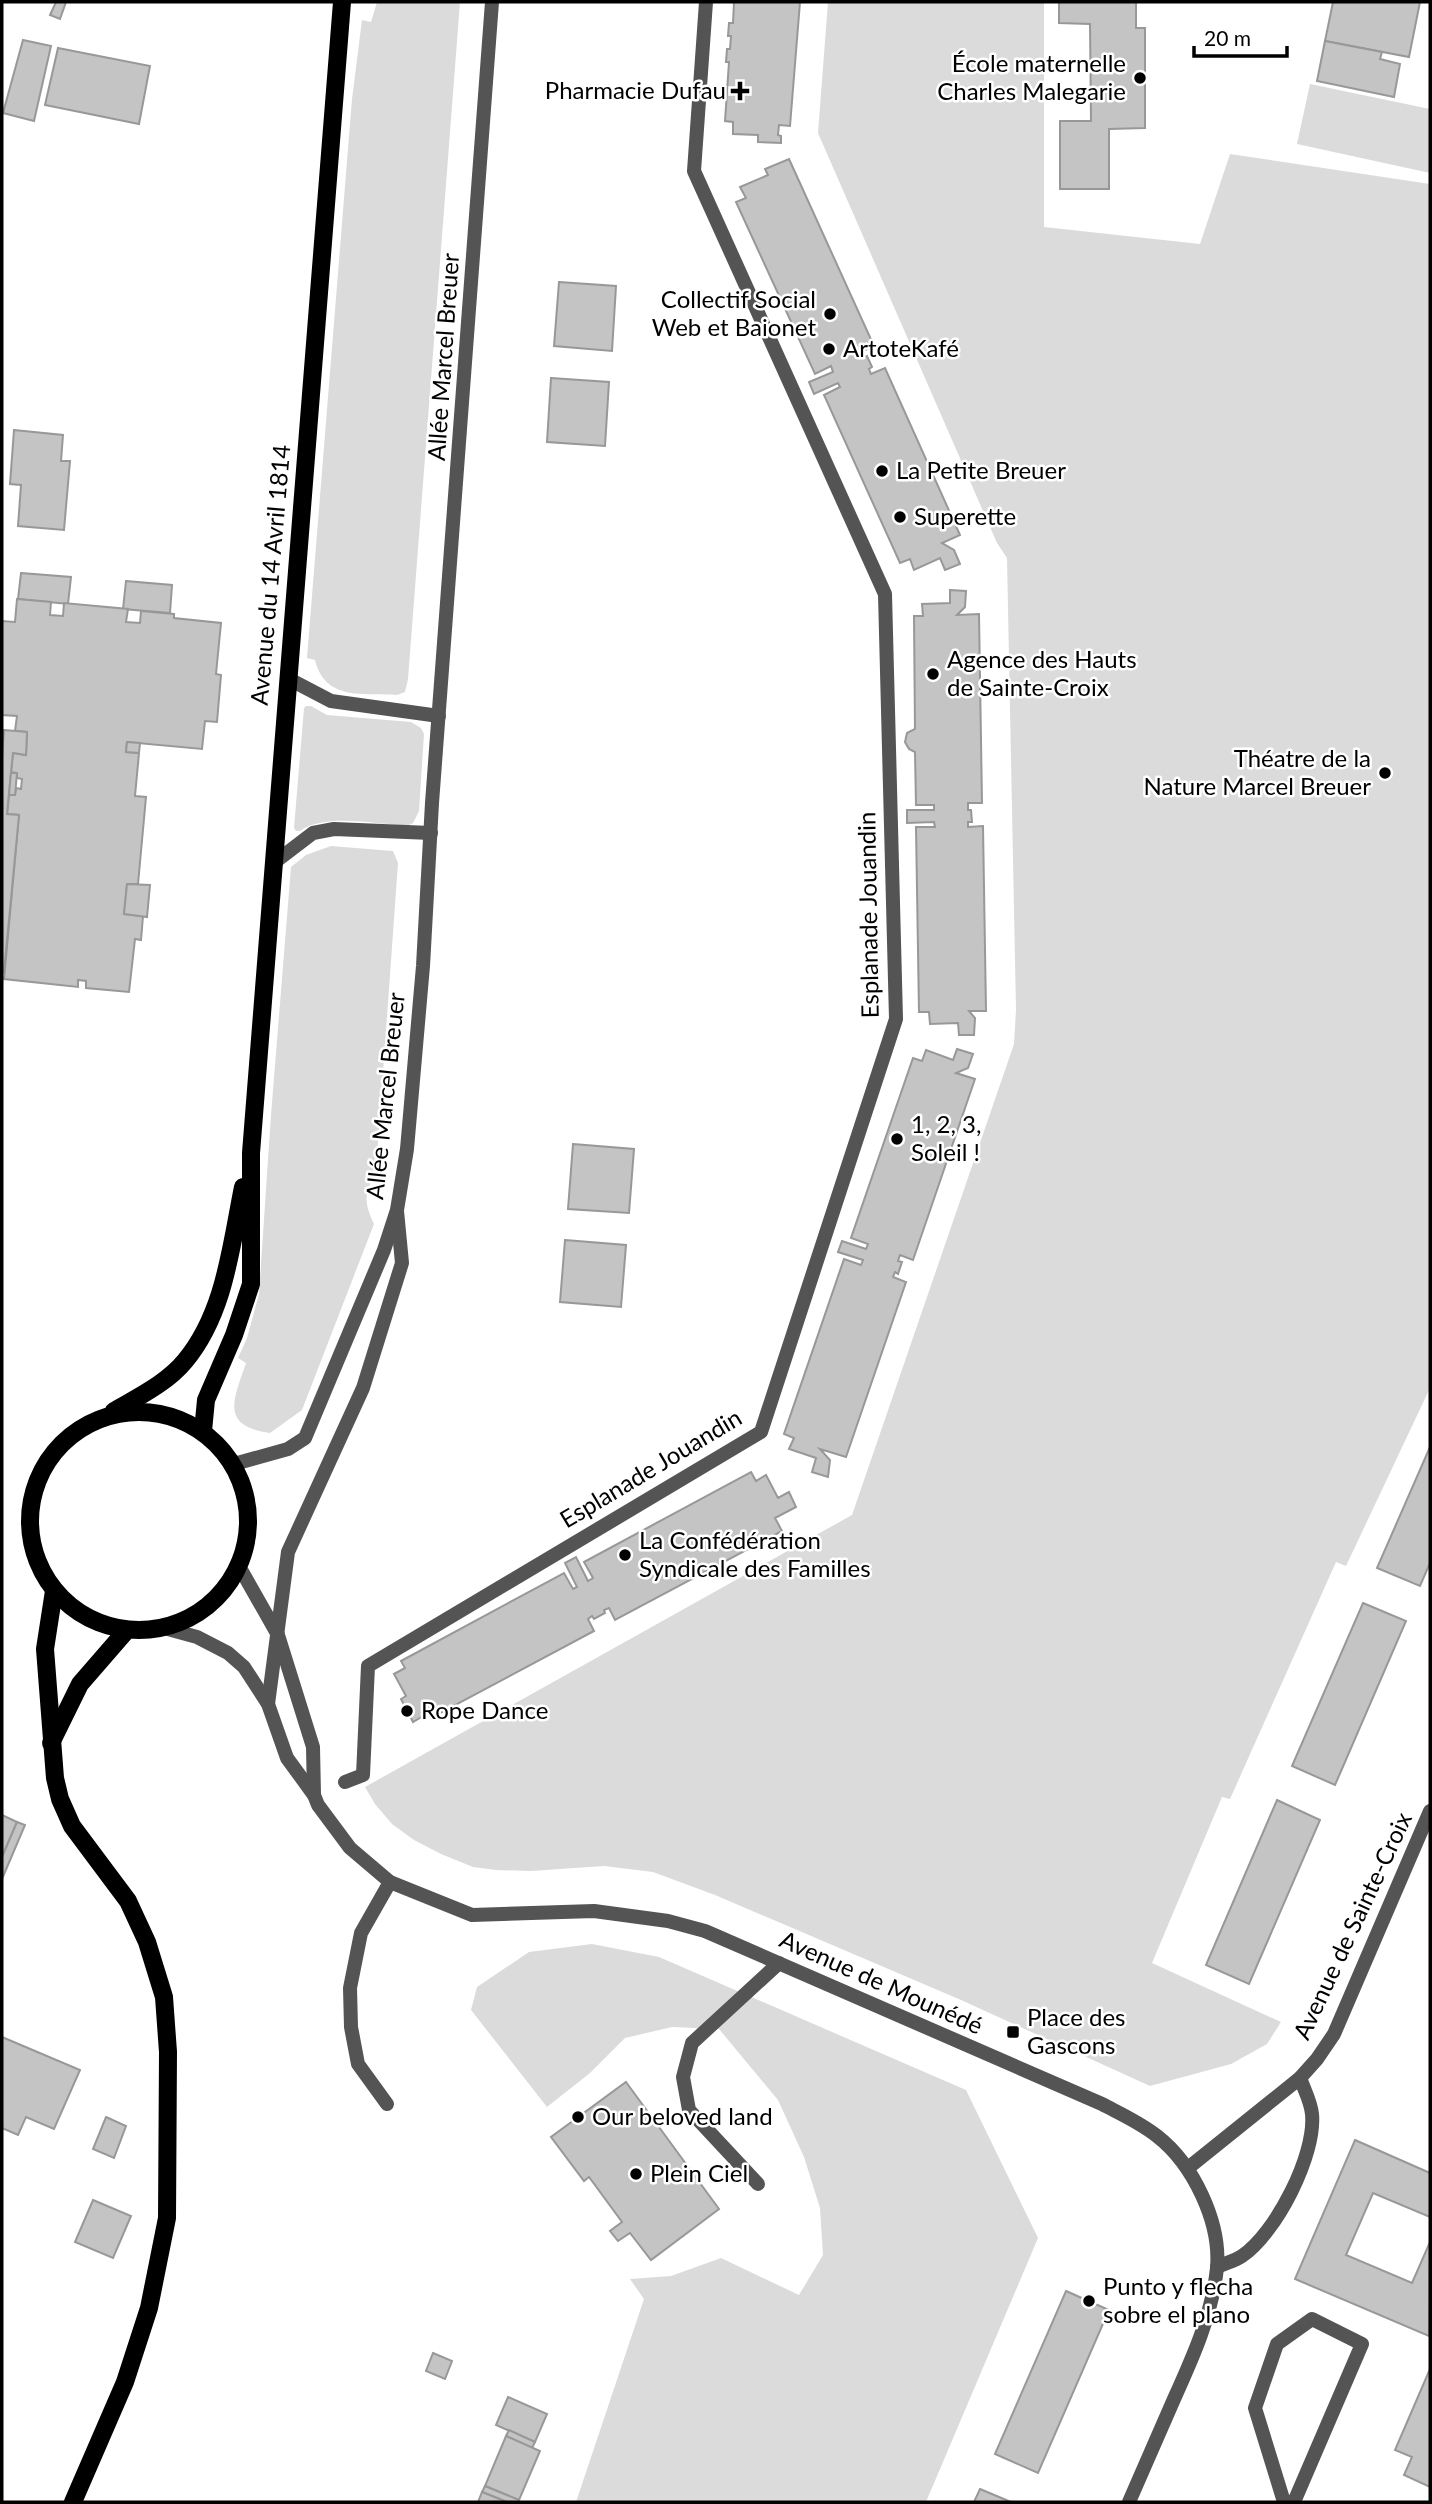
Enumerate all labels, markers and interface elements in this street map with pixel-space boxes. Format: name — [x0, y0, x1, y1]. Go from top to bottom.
scale bar — [1194, 14, 1287, 58]
text: 20 m — [1204, 25, 1251, 50]
place label: École maternelle Charles Malegarie — [937, 48, 1126, 105]
marker: École maternelle Charles Malegarie — [1132, 70, 1148, 86]
place label: Pharmacie Dufau — [545, 75, 726, 104]
marker: Pharmacie Dufau — [732, 83, 748, 99]
street label: Allée Marcel Breuer — [421, 252, 464, 462]
place label: Collectif Social Web et Baionet — [652, 284, 816, 341]
marker: Collectif Social Web et Baionet — [822, 306, 838, 322]
place label: ArtoteKafé — [843, 333, 959, 362]
marker: ArtoteKafé — [821, 341, 837, 357]
street label: Avenue du 14 Avril 1814 — [244, 443, 295, 706]
place label: La Petite Breuer — [896, 455, 1066, 484]
marker: La Petite Breuer — [874, 463, 890, 479]
place label: Superette — [914, 501, 1016, 530]
marker: Superette — [892, 509, 908, 525]
place label: Agence des Hauts de Sainte-Croix — [947, 644, 1137, 701]
marker: Agence des Hauts de Sainte-Croix — [925, 666, 941, 682]
place label: Théatre de la Nature Marcel Breuer — [1143, 743, 1371, 800]
marker: Théatre de la Nature Marcel Breuer — [1377, 765, 1393, 781]
street label: Esplanade Jouandin — [851, 811, 884, 1019]
street label: Allée Marcel Breuer — [359, 991, 410, 1201]
place label: 1, 2, 3, Soleil ! — [911, 1109, 981, 1166]
marker: 1, 2, 3, Soleil ! — [889, 1131, 905, 1147]
street label: Esplanade Jouandin — [554, 1402, 746, 1533]
place label: La Confédération Syndicale des Familles — [639, 1525, 871, 1582]
marker: La Confédération Syndicale des Familles — [617, 1547, 633, 1563]
place label: Rope Dance — [421, 1695, 548, 1724]
marker: Rope Dance — [399, 1703, 415, 1719]
street label: Avenue de Sainte-Croix — [1286, 1807, 1417, 2044]
street label: Avenue de Mounédé — [776, 1924, 988, 2039]
place label: Place des Gascons — [1027, 2002, 1126, 2059]
marker: Place des Gascons — [1005, 2024, 1021, 2040]
place label: Our beloved land — [592, 2101, 773, 2130]
marker: Our beloved land — [570, 2109, 586, 2125]
place label: Plein Ciel — [650, 2158, 748, 2187]
marker: Plein Ciel — [628, 2166, 644, 2182]
place label: Punto y flecha sobre el plano — [1103, 2271, 1253, 2328]
marker: Punto y flecha sobre el plano — [1081, 2293, 1097, 2309]

